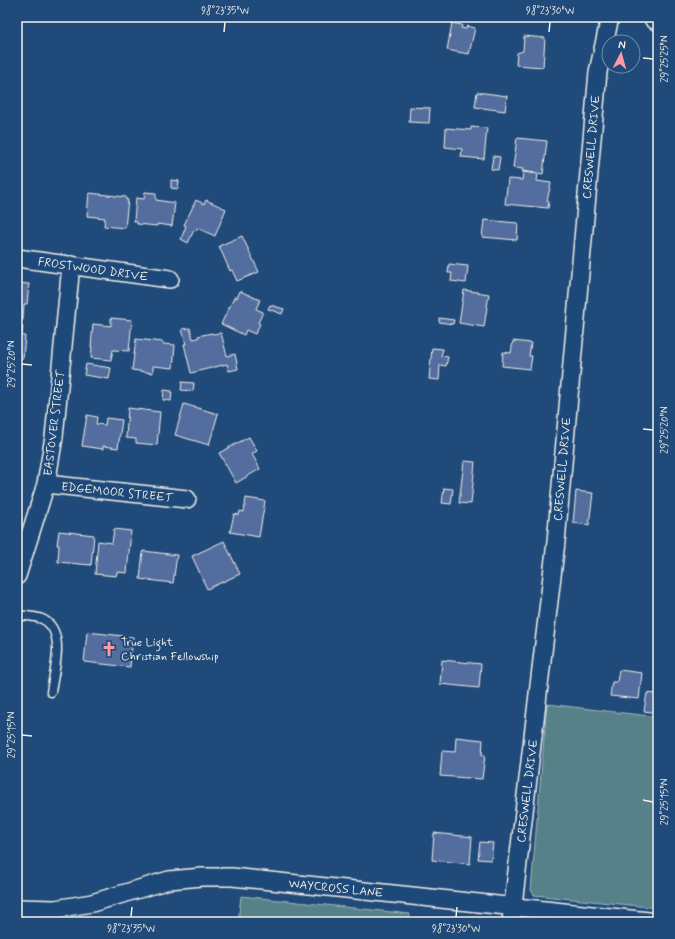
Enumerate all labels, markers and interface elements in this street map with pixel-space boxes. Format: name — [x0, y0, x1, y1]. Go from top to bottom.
text: 98°23'35"W — [201, 4, 249, 18]
text: 98°23'30"W — [526, 4, 574, 18]
north arrow — [601, 34, 641, 74]
text: 29°25'25"N — [658, 35, 672, 83]
text: N — [618, 38, 626, 52]
street label: CRESWELL DRIVE — [579, 94, 605, 200]
street label: FROSTWOOD DRIVE — [37, 254, 149, 286]
text: 29°25'20"N — [5, 340, 19, 388]
street label: EASTOVER STREET — [41, 368, 70, 477]
text: 29°25'20"N — [658, 406, 672, 454]
street label: CRESWELL DRIVE — [550, 416, 576, 522]
street label: EDGEMOOR STREET — [60, 479, 174, 507]
place label: True Light Christian Fellowship — [121, 635, 219, 665]
church icon: True Light Christian Fellowship — [100, 640, 118, 658]
text: 29°25'15"N — [5, 711, 19, 758]
street label: CRESWELL DRIVE — [514, 738, 542, 844]
text: 29°25'15"N — [658, 778, 672, 825]
street label: WAYCROSS LANE — [288, 876, 384, 902]
text: 98°23'35"W — [107, 922, 155, 936]
text: 98°23'30"W — [432, 922, 480, 936]

